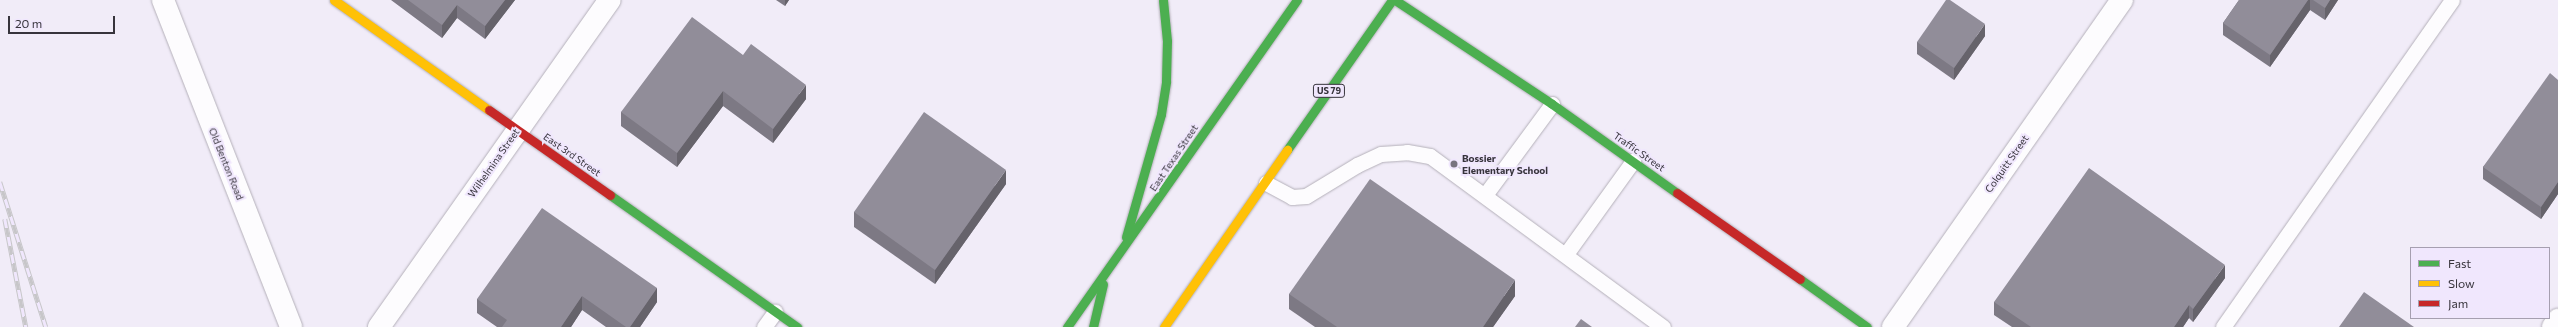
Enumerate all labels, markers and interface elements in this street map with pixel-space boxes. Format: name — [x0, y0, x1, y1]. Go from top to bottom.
scale bar — [10, 8, 117, 34]
text: 20 m — [15, 16, 42, 30]
road number: US 79 — [1312, 84, 1346, 98]
street label: East Texas Street — [1147, 122, 1201, 194]
street label: Old Benton Road — [206, 126, 246, 202]
street label: Wilhelmina Street — [466, 126, 522, 200]
street label: Traffic Street — [1611, 130, 1667, 174]
street label: East 3rd Street — [541, 131, 603, 179]
street label: Colquitt Street — [1983, 133, 2031, 195]
place label: Bossier Elementary School — [1462, 152, 1548, 176]
marker: Bossier Elementary School — [1449, 159, 1459, 169]
legend — [2410, 247, 2550, 319]
text: Fast — [2448, 256, 2471, 270]
text: Slow — [2448, 276, 2475, 290]
text: Jam — [2448, 296, 2468, 310]

